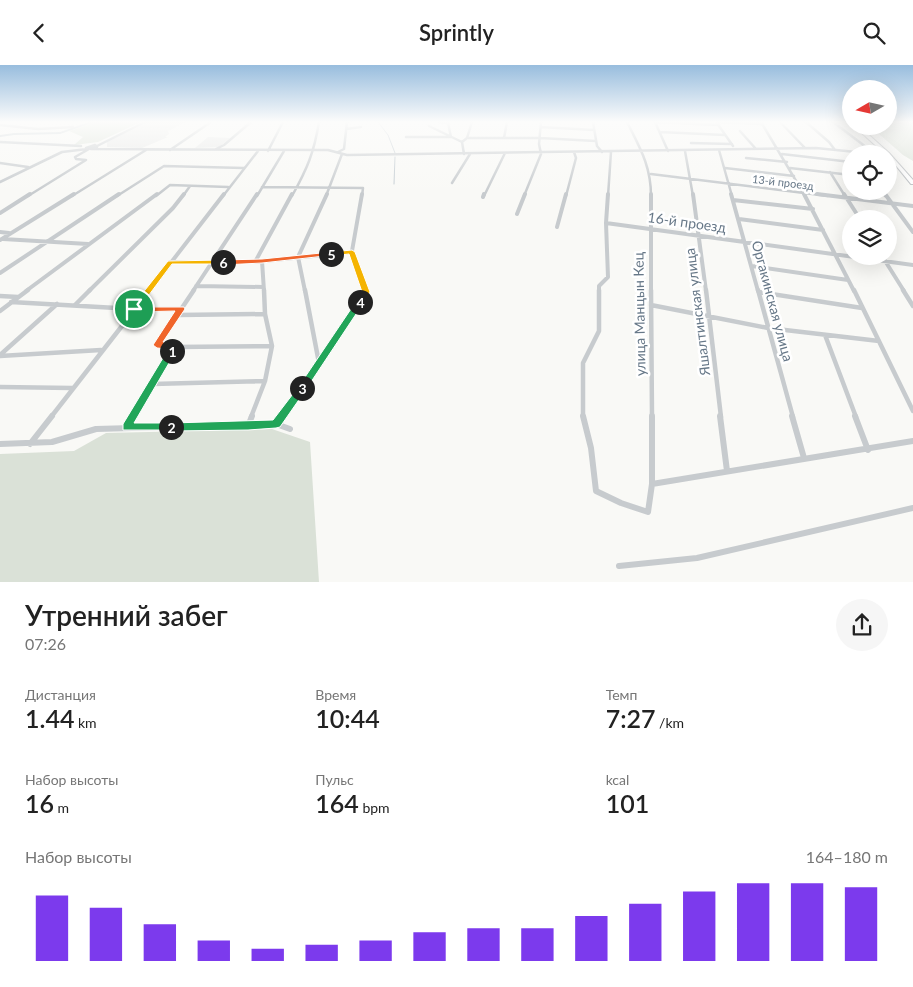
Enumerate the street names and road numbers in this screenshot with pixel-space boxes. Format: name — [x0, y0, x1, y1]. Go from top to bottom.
street label: 13-й проезд — [751, 172, 815, 192]
street label: 16-й проезд — [647, 208, 728, 236]
street label: Оргакинская улица — [749, 239, 797, 363]
street label: Яшалтинская улица — [681, 247, 713, 378]
street label: улица Манцын Кец — [629, 251, 649, 376]

